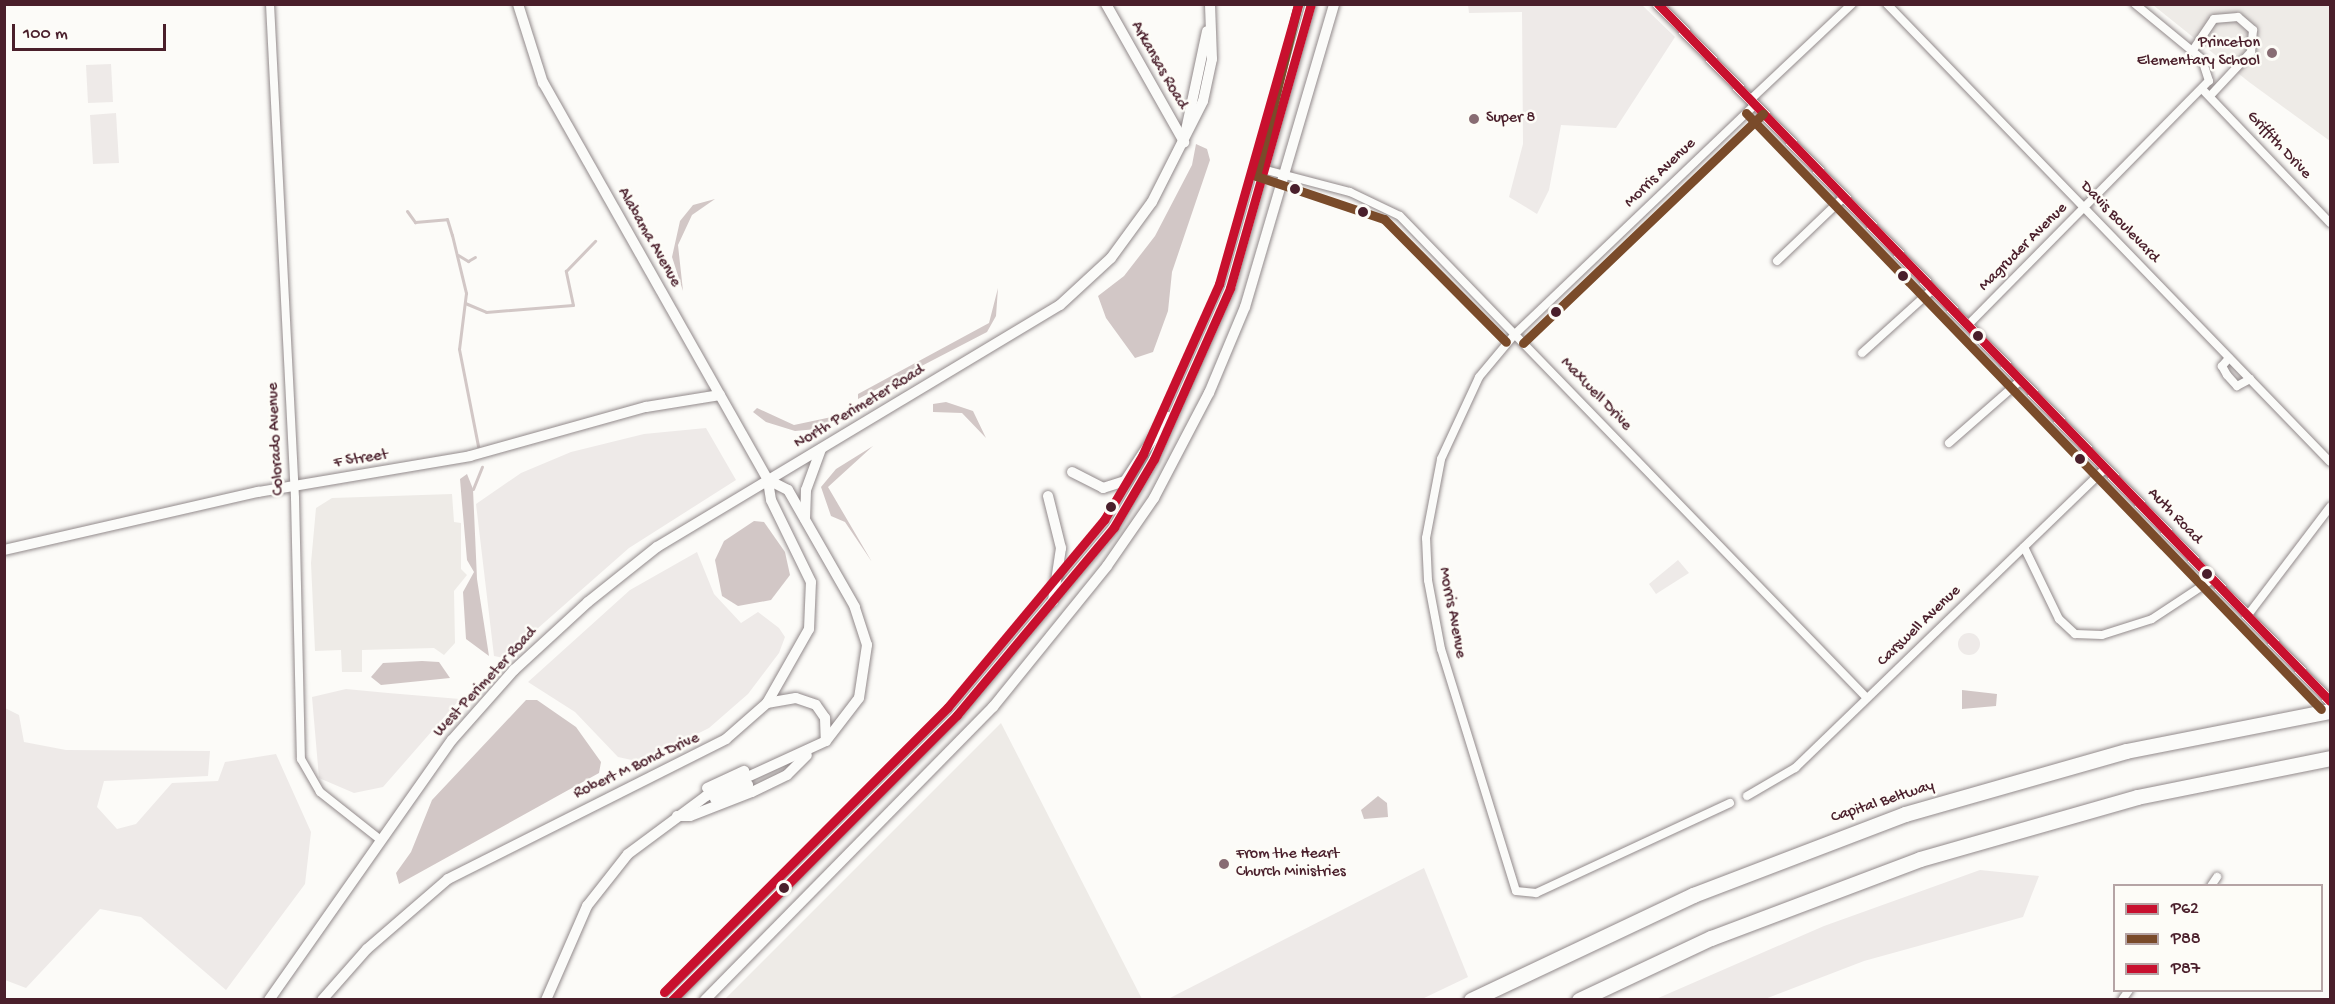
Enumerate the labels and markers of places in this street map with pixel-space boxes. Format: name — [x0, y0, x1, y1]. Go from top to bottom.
place label: Princeton Elementary School — [2137, 34, 2260, 72]
marker: Princeton Elementary School — [2265, 46, 2279, 60]
place label: Super 8 — [1486, 109, 1535, 129]
marker: Super 8 — [1467, 112, 1481, 126]
unlabelled marker — [1289, 183, 1301, 195]
unlabelled marker — [1357, 206, 1369, 218]
unlabelled marker — [1897, 270, 1909, 282]
unlabelled marker — [1550, 306, 1562, 318]
unlabelled marker — [1972, 330, 1984, 342]
unlabelled marker — [2074, 453, 2086, 465]
unlabelled marker — [1105, 501, 1117, 513]
unlabelled marker — [2201, 568, 2213, 580]
place label: From the Heart Church Ministries — [1236, 845, 1346, 883]
marker: From the Heart Church Ministries — [1217, 857, 1231, 871]
unlabelled marker — [778, 882, 790, 894]

